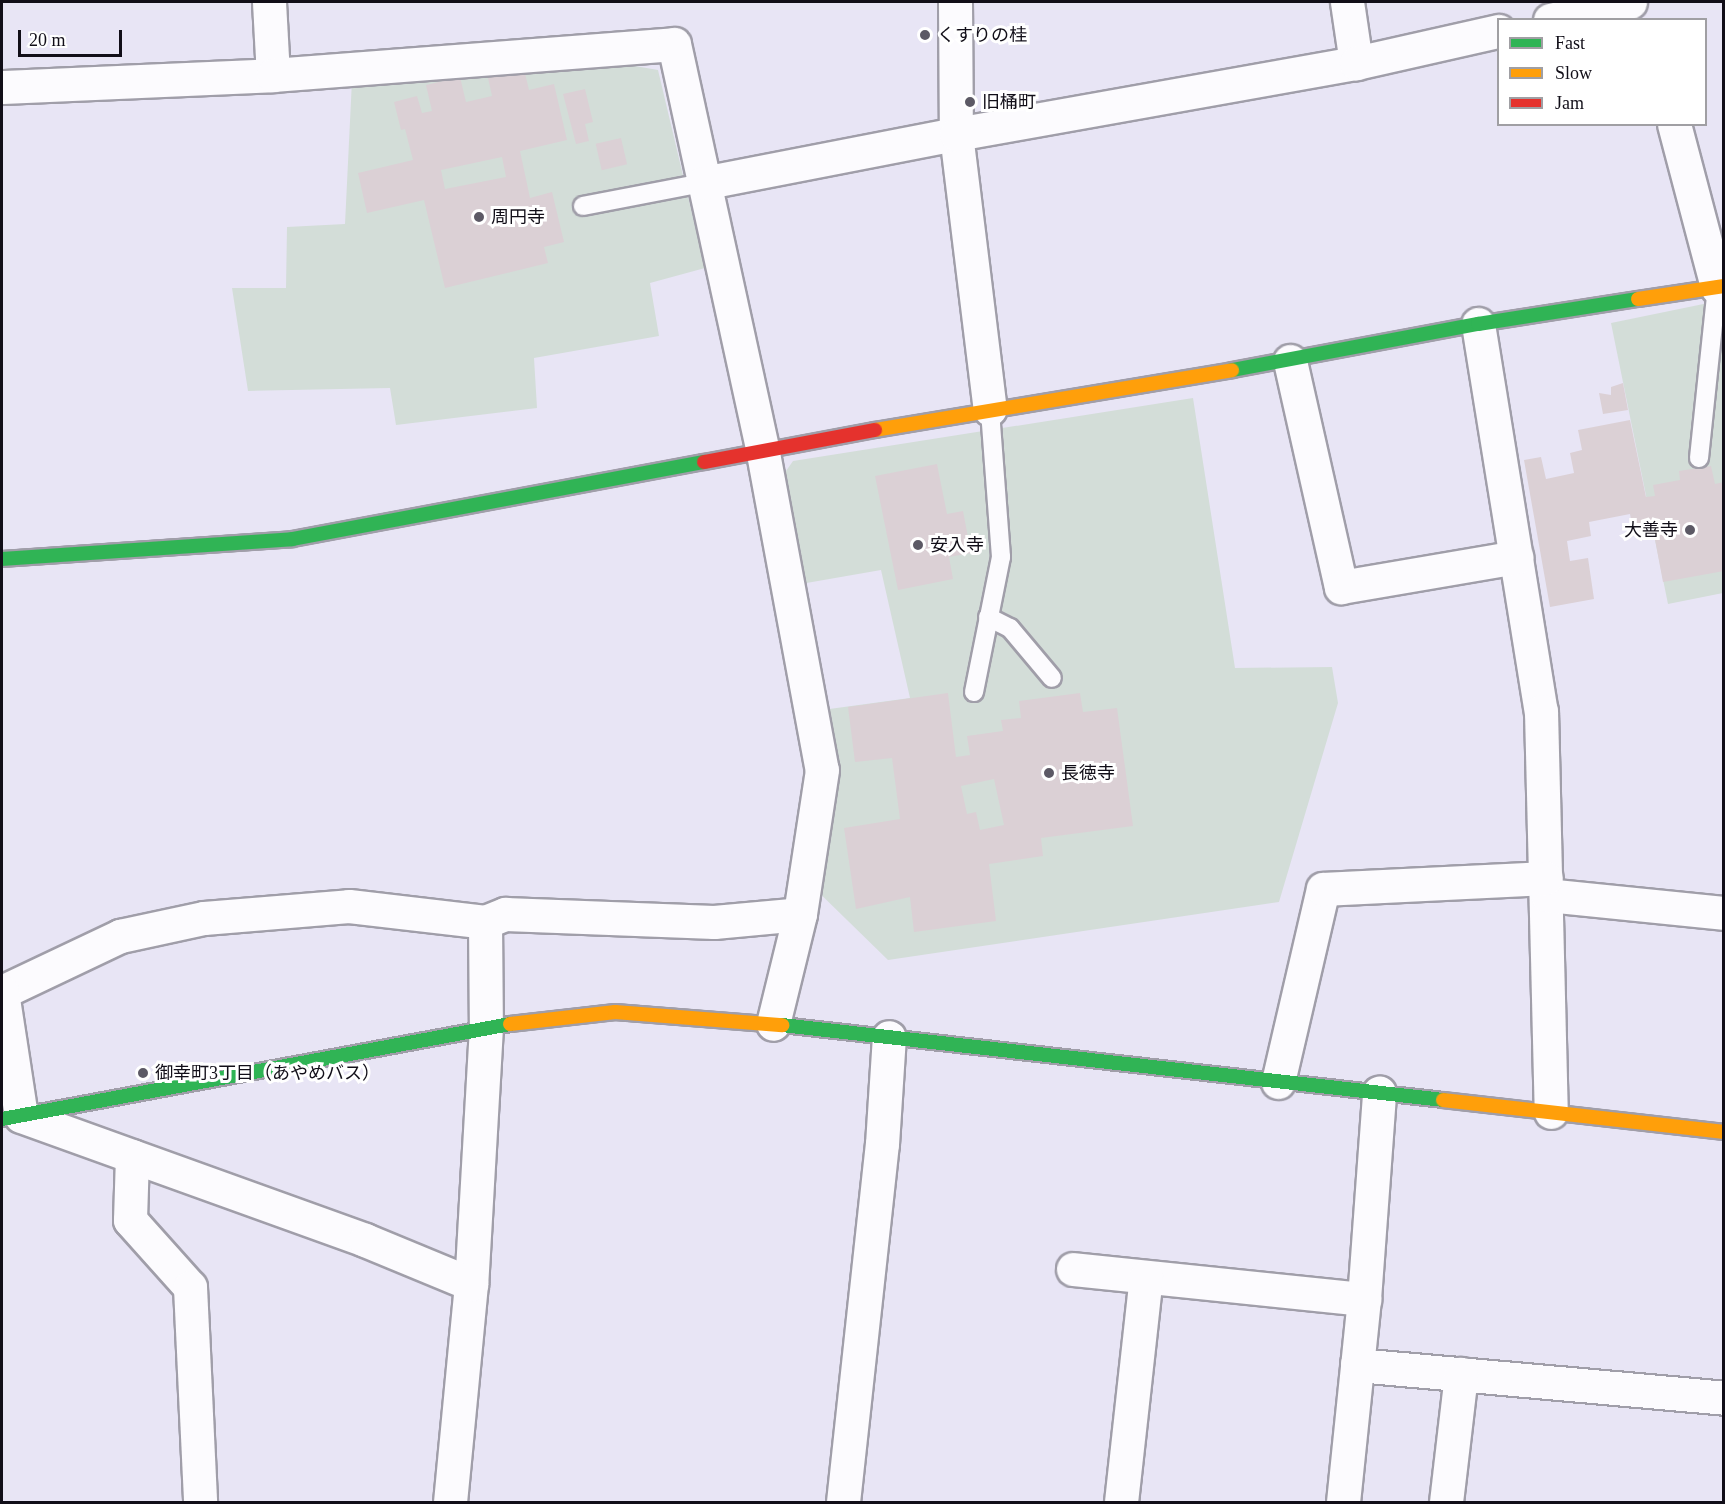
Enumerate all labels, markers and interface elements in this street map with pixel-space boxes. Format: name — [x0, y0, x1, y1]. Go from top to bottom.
scale bar — [21, 18, 124, 56]
legend — [1497, 18, 1707, 126]
place label: くすりの桂 — [937, 24, 1027, 46]
marker: くすりの桂 — [918, 28, 932, 42]
text: 20 m — [29, 30, 66, 50]
text: Fast — [1555, 33, 1585, 53]
text: Slow — [1555, 63, 1592, 83]
place label: 旧桶町 — [982, 91, 1036, 113]
text: Jam — [1555, 93, 1584, 113]
marker: 旧桶町 — [963, 95, 977, 109]
place label: 周円寺 — [491, 206, 545, 228]
marker: 周円寺 — [472, 210, 486, 224]
place label: 大善寺 — [1624, 519, 1678, 541]
marker: 大善寺 — [1683, 523, 1697, 537]
place label: 安入寺 — [930, 534, 984, 556]
marker: 安入寺 — [911, 538, 925, 552]
place label: 長徳寺 — [1061, 762, 1115, 784]
marker: 長徳寺 — [1042, 766, 1056, 780]
place label: 御幸町3丁目（あやめバス） — [155, 1062, 380, 1084]
marker: 御幸町3丁目（あやめバス） — [136, 1066, 150, 1080]

